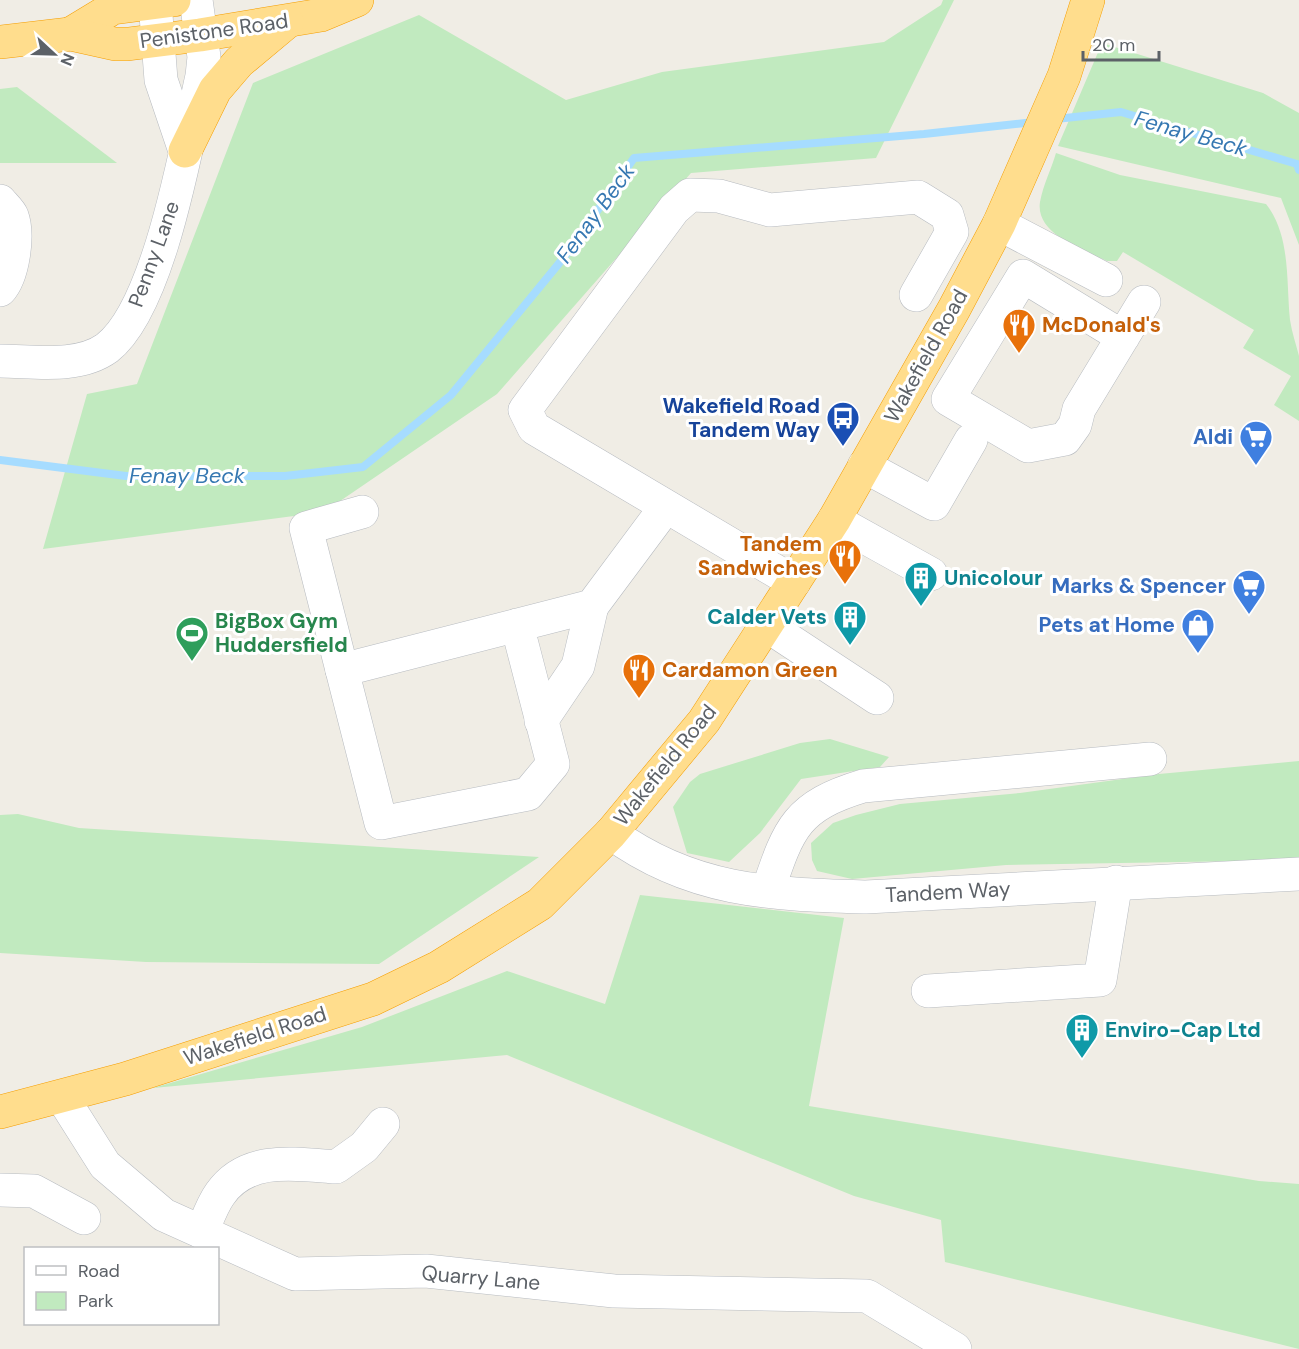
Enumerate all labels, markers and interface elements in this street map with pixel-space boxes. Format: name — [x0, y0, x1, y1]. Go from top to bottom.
street label: Penistone Road — [138, 7, 290, 55]
north arrow — [24, 24, 84, 84]
scale bar — [1083, 24, 1160, 62]
text: 20 m — [1092, 33, 1135, 57]
text: N — [56, 50, 79, 69]
water label: Fenay Beck — [1131, 104, 1251, 164]
water label: Fenay Beck — [550, 157, 642, 269]
street label: Penny Lane — [122, 197, 186, 311]
street label: Wakefield Road — [878, 284, 974, 428]
restaurant icon: McDonald's — [1001, 307, 1037, 354]
place label: McDonald's — [1042, 311, 1161, 339]
place label: Wakefield Road Tandem Way — [662, 392, 820, 444]
bus stop icon: Wakefield Road Tandem Way — [825, 400, 861, 447]
supermarket icon: Aldi — [1238, 419, 1274, 466]
place label: Aldi — [1193, 423, 1233, 451]
water label: Fenay Beck — [129, 461, 246, 490]
place label: Tandem Sandwiches — [698, 530, 822, 582]
restaurant icon: Tandem Sandwiches — [827, 538, 863, 585]
building icon: Unicolour — [903, 560, 939, 607]
place label: Unicolour — [944, 564, 1043, 592]
supermarket icon: Marks & Spencer — [1231, 568, 1267, 615]
place label: Marks & Spencer — [1051, 572, 1226, 600]
building icon: Calder Vets — [832, 599, 868, 646]
place label: Calder Vets — [707, 603, 827, 631]
place label: BigBox Gym Huddersfield — [215, 607, 348, 659]
shop icon: Pets at Home — [1180, 607, 1216, 654]
place label: Pets at Home — [1039, 611, 1175, 639]
sports icon: BigBox Gym Huddersfield — [174, 615, 210, 662]
restaurant icon: Cardamon Green — [621, 652, 657, 699]
place label: Cardamon Green — [662, 656, 838, 684]
street label: Wakefield Road — [607, 698, 723, 832]
street label: Tandem Way — [885, 875, 1012, 909]
street label: Wakefield Road — [180, 1000, 330, 1072]
building icon: Enviro-Cap Ltd — [1064, 1012, 1100, 1059]
place label: Enviro-Cap Ltd — [1105, 1016, 1261, 1044]
legend — [24, 1247, 219, 1325]
text: Road — [78, 1259, 120, 1283]
street label: Quarry Lane — [421, 1259, 542, 1297]
text: Park — [78, 1289, 114, 1313]

